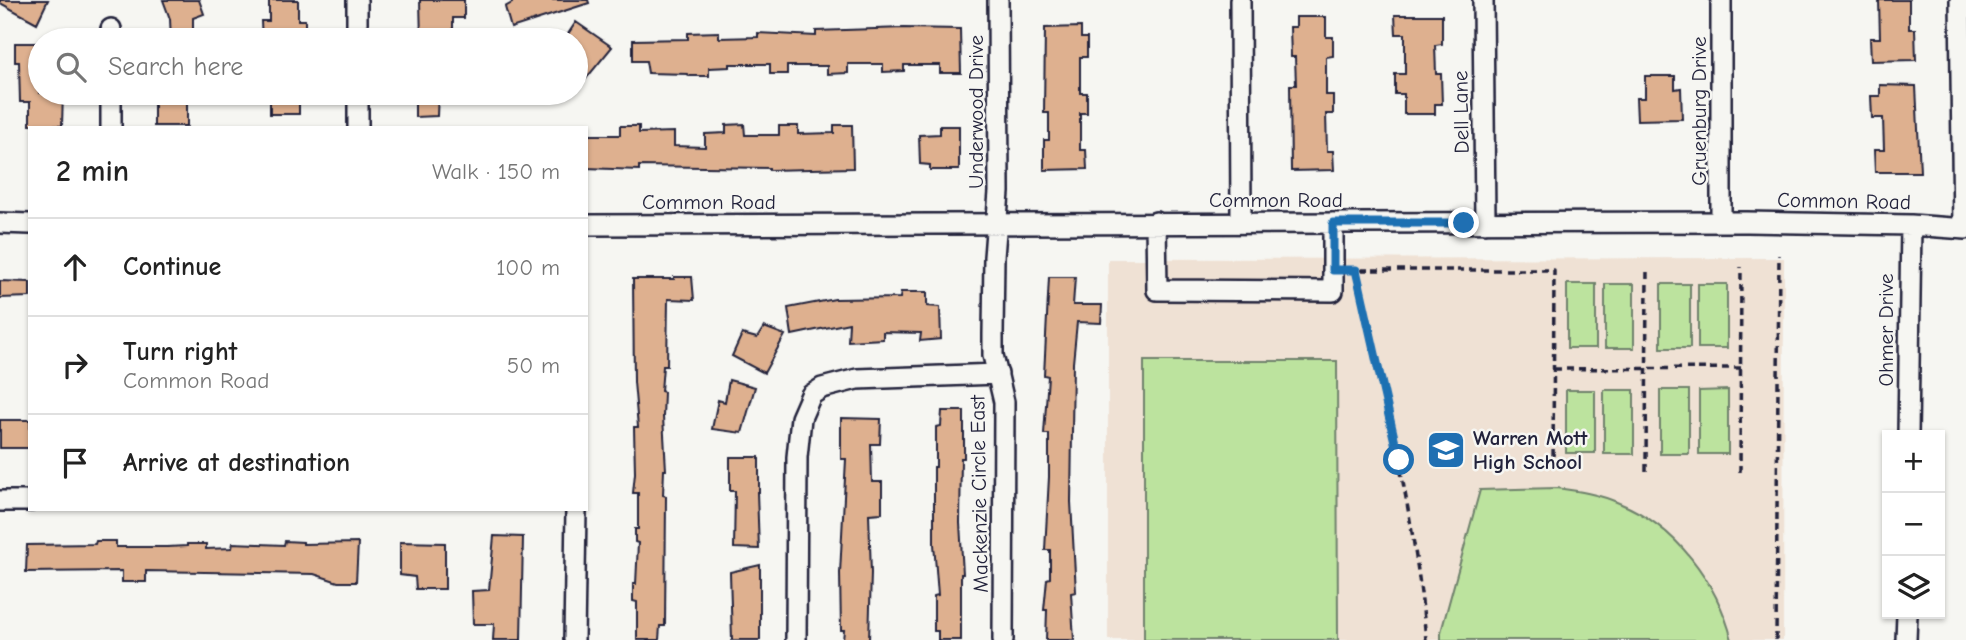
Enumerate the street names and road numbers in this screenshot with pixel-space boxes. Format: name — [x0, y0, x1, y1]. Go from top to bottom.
street label: Underwood Drive — [964, 35, 988, 189]
street label: Gruenburg Drive — [1687, 36, 1711, 186]
street label: Dell Lane — [1448, 70, 1474, 154]
street label: Common Road — [1209, 188, 1343, 212]
street label: Common Road — [1777, 188, 1911, 214]
street label: Common Road — [642, 190, 776, 214]
street label: Ohmer Drive — [1874, 273, 1898, 387]
street label: Mackenzie Circle East — [965, 394, 993, 593]

